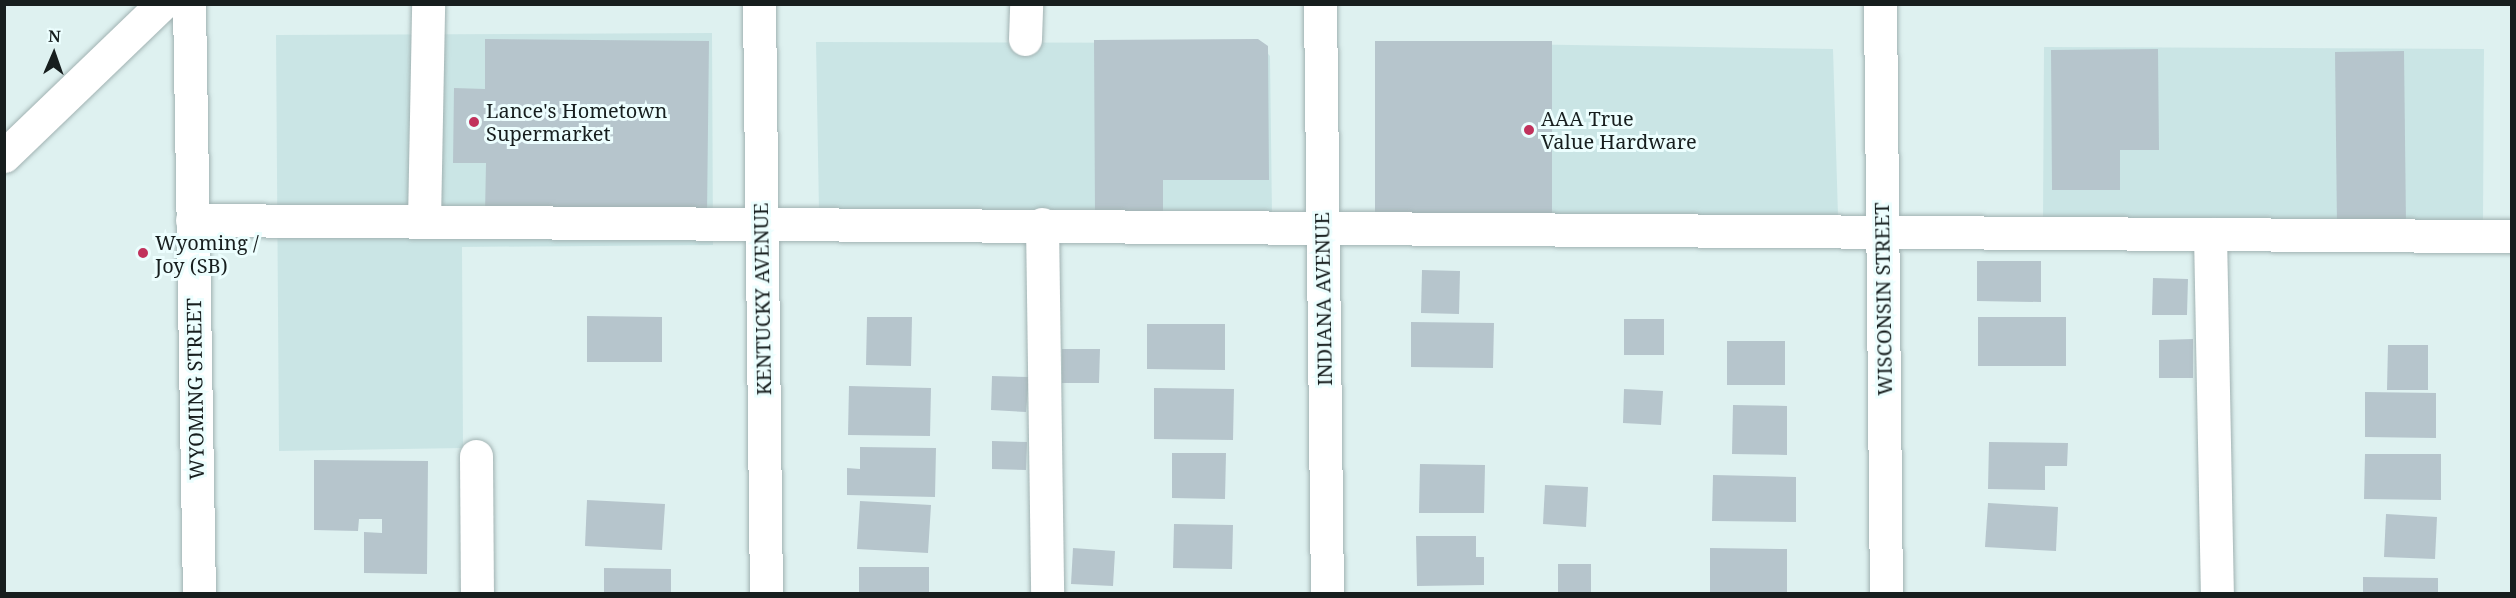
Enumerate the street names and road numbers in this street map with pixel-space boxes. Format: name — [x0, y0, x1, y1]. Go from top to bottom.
street label: KENTUCKY AVENUE — [748, 202, 776, 396]
street label: WISCONSIN STREET — [1869, 202, 1897, 396]
street label: INDIANA AVENUE — [1309, 212, 1337, 386]
street label: WYOMING STREET — [181, 298, 209, 480]

